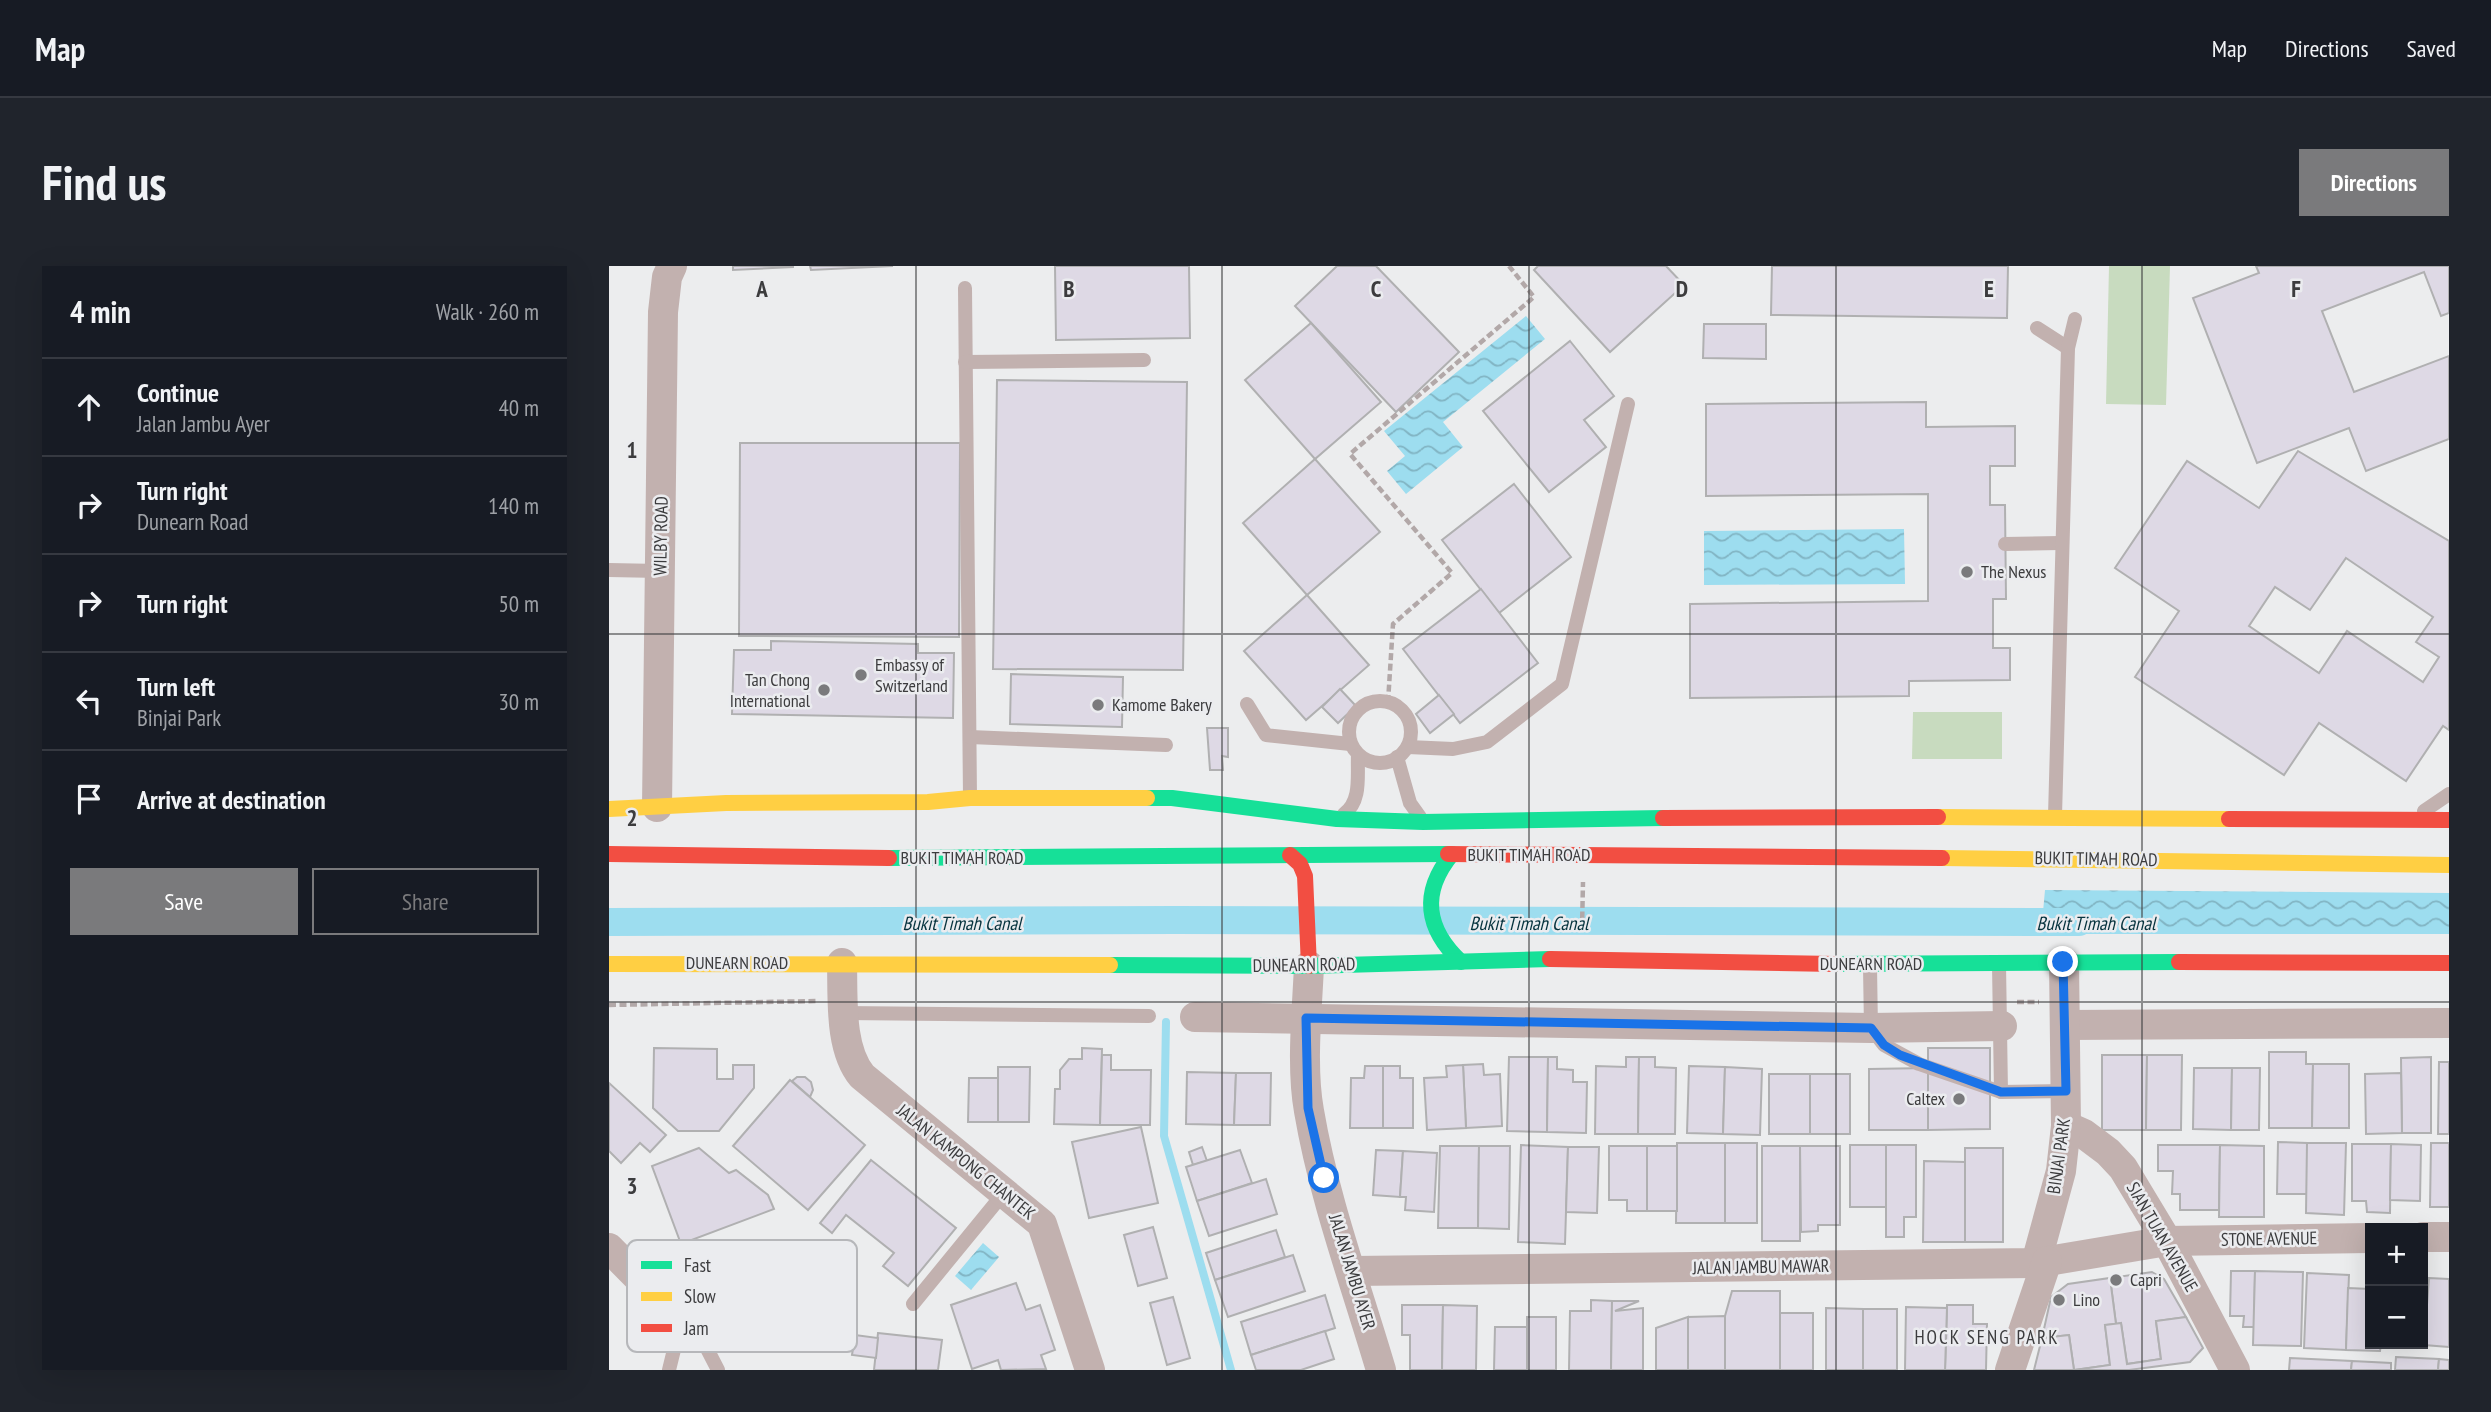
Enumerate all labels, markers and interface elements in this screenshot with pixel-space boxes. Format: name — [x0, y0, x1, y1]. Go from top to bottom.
text: Map — [35, 27, 85, 70]
text: Map — [2212, 33, 2247, 64]
text: Directions — [2285, 33, 2369, 64]
text: Saved — [2407, 33, 2456, 64]
button: Directions — [2299, 149, 2449, 216]
text: Find us — [42, 150, 166, 214]
text: A — [755, 274, 768, 303]
text: B — [1063, 274, 1075, 303]
text: C — [1371, 274, 1382, 303]
text: D — [1676, 274, 1688, 303]
text: E — [1984, 274, 1994, 303]
text: F — [2291, 274, 2301, 303]
text: 4 min — [70, 292, 131, 331]
text: Walk · 260 m — [436, 297, 539, 326]
text: Continue — [137, 376, 219, 409]
icon: ahead — [70, 388, 108, 426]
text: 40 m — [498, 393, 539, 422]
text: Jalan Jambu Ayer — [137, 409, 270, 438]
text: 1 — [627, 435, 638, 464]
text: Turn right — [137, 474, 228, 507]
icon: right — [70, 486, 108, 524]
text: 140 m — [488, 491, 539, 520]
street label: WILBY ROAD — [648, 496, 673, 576]
text: Dunearn Road — [137, 507, 248, 536]
place label: The Nexus — [1981, 560, 2046, 583]
marker: The Nexus — [1959, 564, 1975, 580]
icon: right — [70, 584, 108, 622]
text: Turn right — [137, 587, 228, 620]
text: 50 m — [498, 589, 539, 618]
place label: Embassy of Switzerland — [875, 653, 948, 697]
marker: Embassy of Switzerland — [853, 667, 869, 683]
place label: Tan Chong International — [730, 668, 811, 712]
text: Turn left — [137, 670, 215, 703]
icon: left — [70, 682, 108, 720]
marker: Tan Chong International — [816, 682, 832, 698]
text: 30 m — [498, 687, 539, 716]
place label: Kamome Bakery — [1112, 693, 1212, 716]
marker: Kamome Bakery — [1090, 697, 1106, 713]
text: Binjai Park — [137, 703, 221, 732]
icon: arrive — [70, 780, 108, 818]
text: Arrive at destination — [137, 783, 326, 816]
text: 2 — [627, 803, 638, 832]
street label: BUKIT TIMAH ROAD — [1467, 843, 1591, 866]
street label: BUKIT TIMAH ROAD — [900, 846, 1024, 869]
street label: BUKIT TIMAH ROAD — [2034, 846, 2158, 871]
button: Save — [70, 868, 298, 935]
button: Share — [312, 868, 539, 935]
water label: Bukit Timah Canal — [903, 911, 1023, 935]
water label: Bukit Timah Canal — [1470, 911, 1590, 935]
water label: Bukit Timah Canal — [2037, 911, 2157, 935]
route end — [2047, 946, 2078, 977]
street label: DUNEARN ROAD — [686, 951, 788, 974]
street label: DUNEARN ROAD — [1253, 952, 1355, 977]
street label: DUNEARN ROAD — [1820, 952, 1922, 975]
place label: Caltex — [1906, 1087, 1946, 1110]
marker: Caltex — [1951, 1091, 1967, 1107]
street label: JALAN KAMPONG CHANTEK — [892, 1098, 1040, 1225]
street label: BINJAI PARK — [2042, 1116, 2075, 1195]
route start — [1308, 1162, 1339, 1193]
text: 3 — [627, 1171, 638, 1200]
street label: SIAN TUAN AVENUE — [2122, 1178, 2203, 1296]
street label: JALAN JAMBU AYER — [1324, 1210, 1381, 1333]
map controls — [2365, 1223, 2428, 1349]
button: + — [2365, 1223, 2428, 1286]
street label: STONE AVENUE — [2221, 1226, 2317, 1251]
legend — [627, 1240, 857, 1352]
text: Fast — [684, 1253, 712, 1277]
street label: JALAN JAMBU MAWAR — [1691, 1254, 1830, 1279]
place label: Capri — [2130, 1268, 2162, 1291]
marker: Capri — [2108, 1272, 2124, 1288]
text: Slow — [684, 1284, 717, 1308]
button: − — [2365, 1286, 2428, 1349]
place label: Lino — [2073, 1288, 2100, 1311]
marker: Lino — [2051, 1292, 2067, 1308]
text: Jam — [683, 1316, 709, 1340]
district label: HOCK SENG PARK — [1914, 1325, 2060, 1349]

